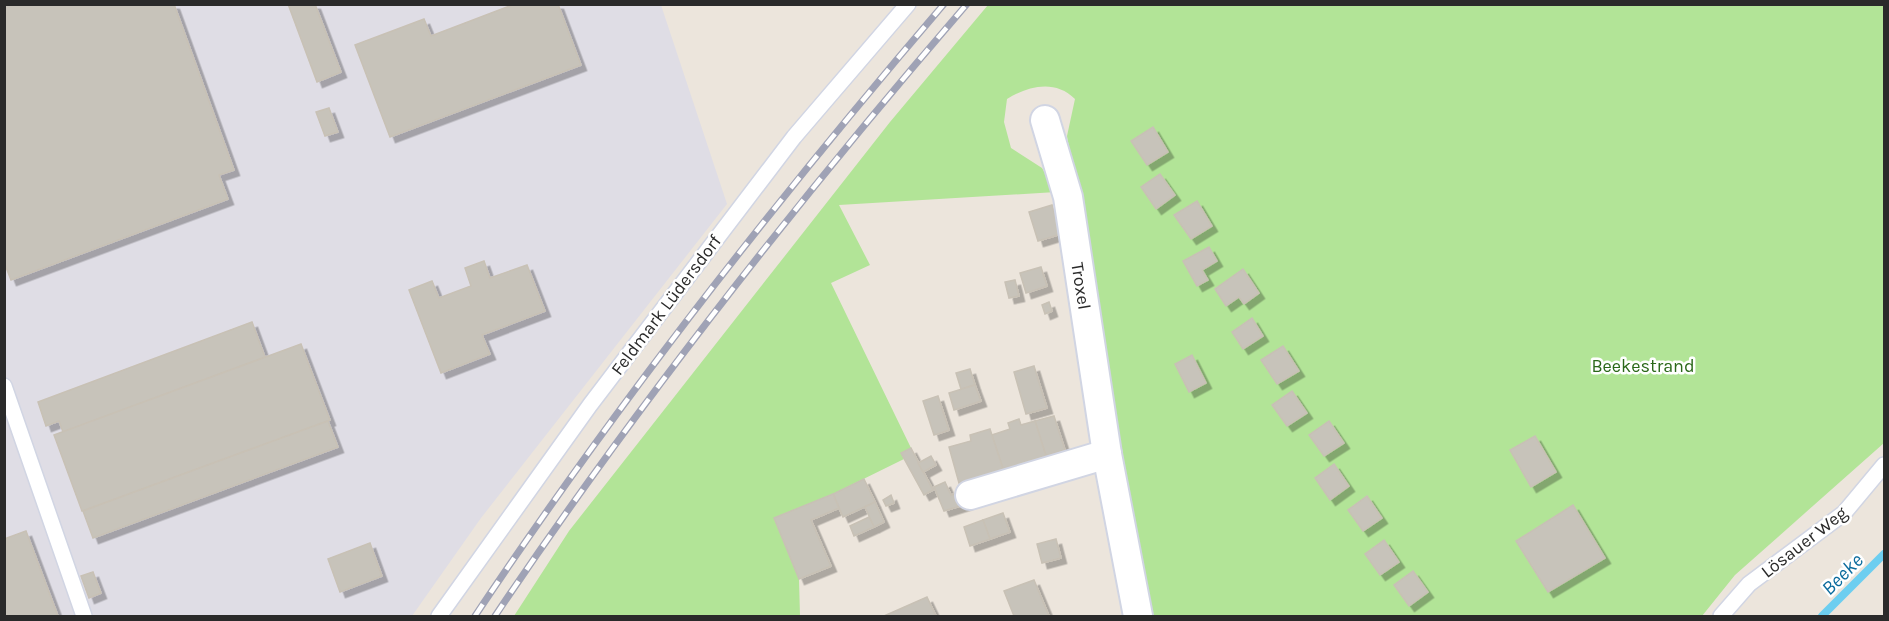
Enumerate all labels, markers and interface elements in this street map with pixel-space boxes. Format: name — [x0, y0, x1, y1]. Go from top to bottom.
street label: Feldmark Lüdersdorf — [606, 230, 726, 379]
street label: Troxel — [1066, 261, 1096, 311]
park label: Beekestrand — [1591, 355, 1695, 377]
street label: Lösauer Weg — [1756, 501, 1852, 583]
water label: Beeke — [1817, 549, 1868, 600]

